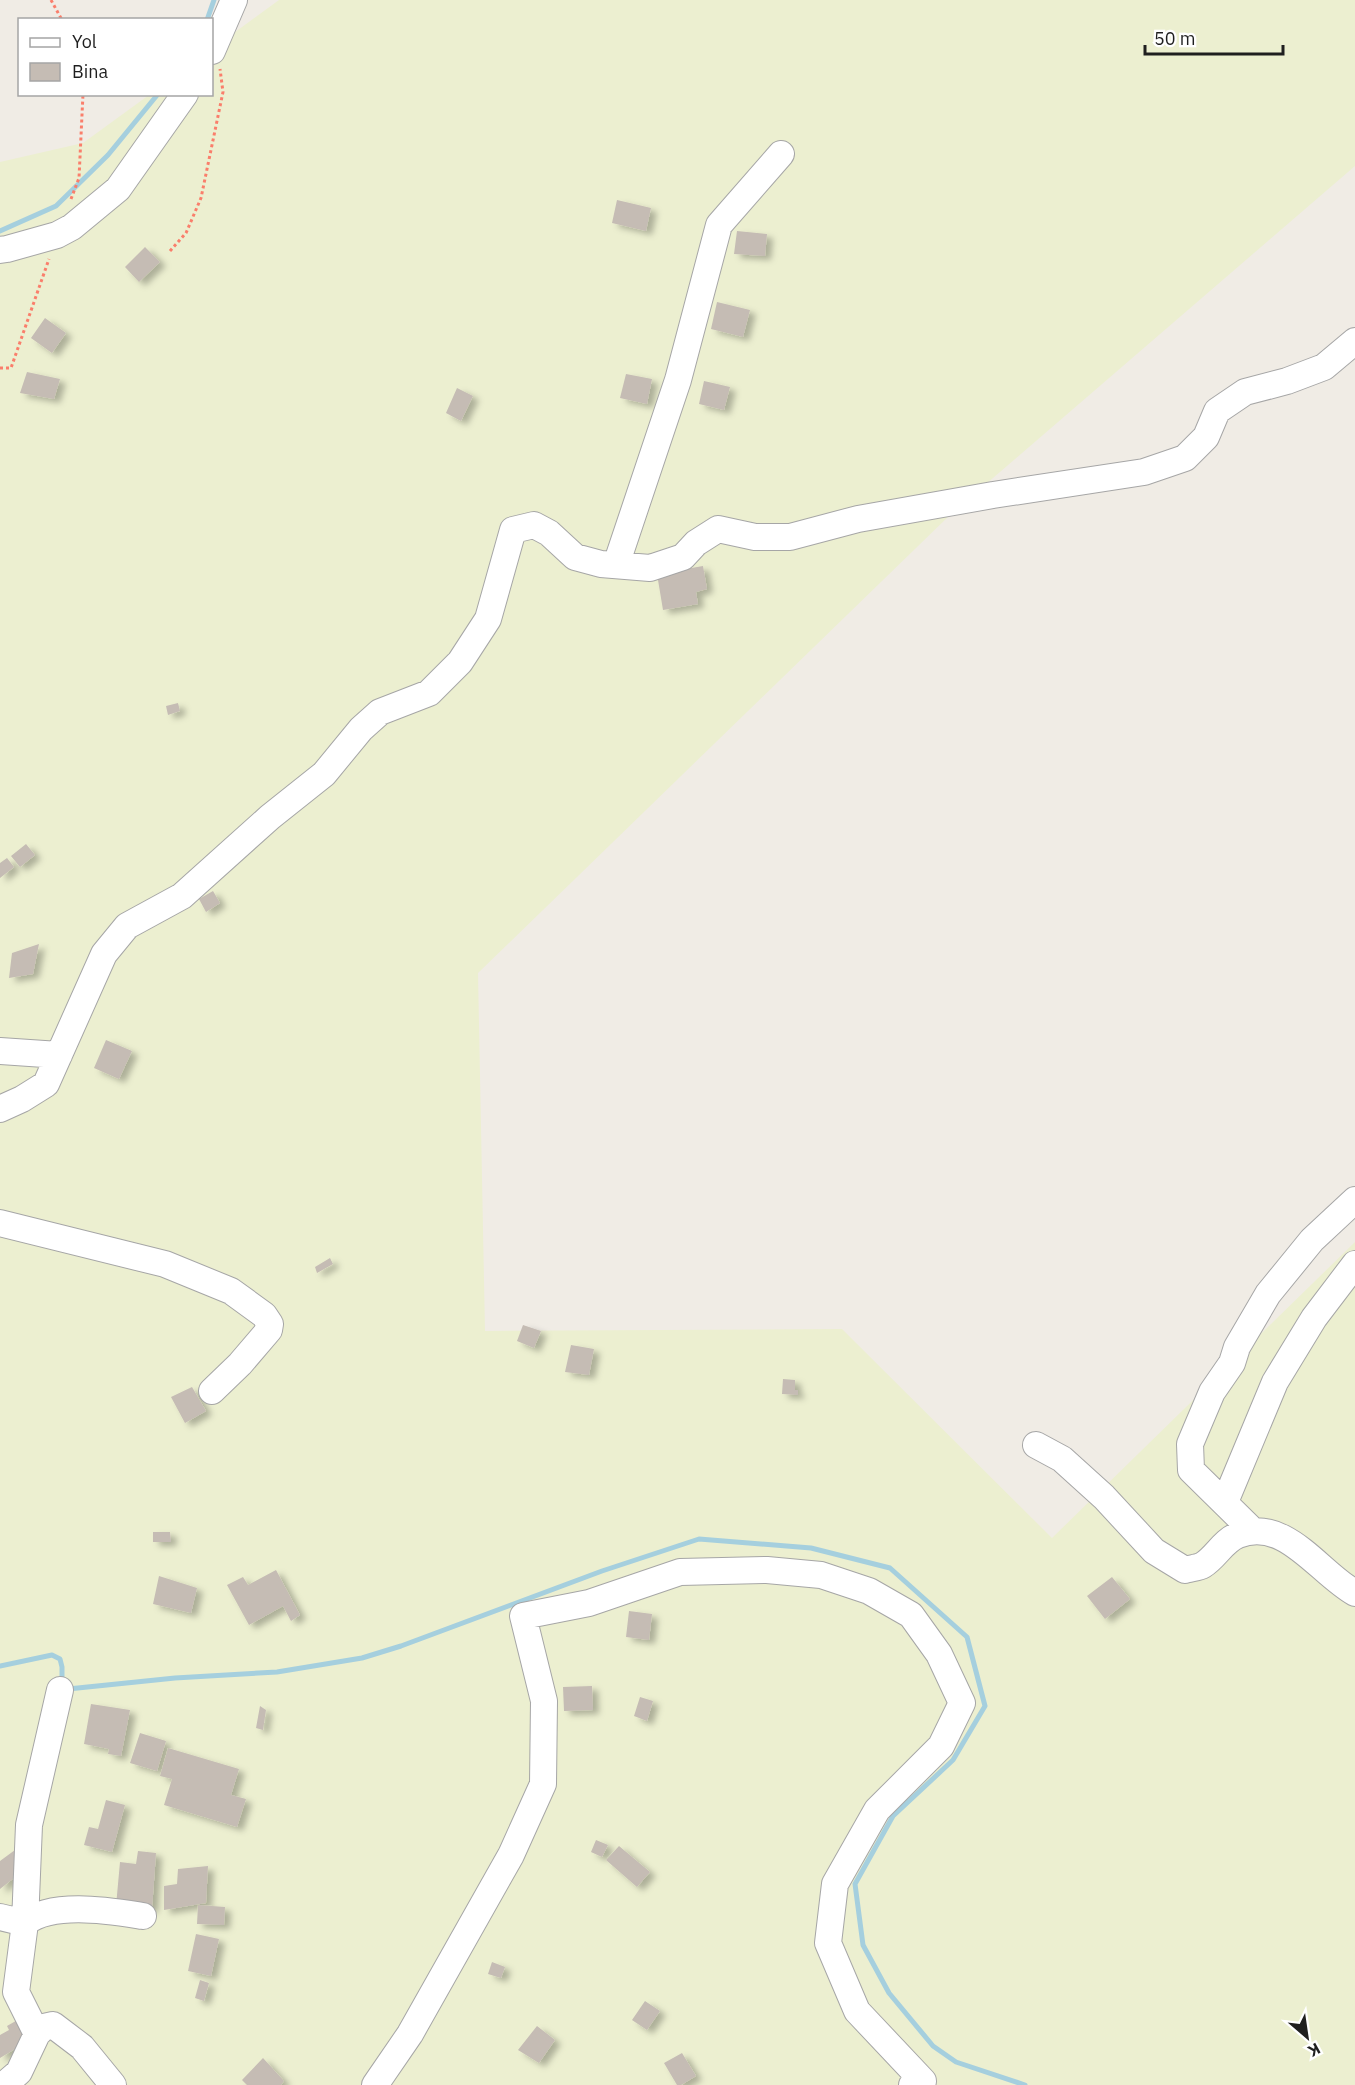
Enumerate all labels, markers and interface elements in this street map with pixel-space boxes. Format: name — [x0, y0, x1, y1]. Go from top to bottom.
legend — [18, 18, 213, 96]
scale bar — [1145, 18, 1283, 56]
text: 50 m — [1154, 27, 1196, 50]
text: Yol — [72, 30, 97, 53]
text: Bina — [72, 60, 108, 83]
north arrow — [1277, 2007, 1337, 2067]
text: K — [1305, 2039, 1324, 2062]

